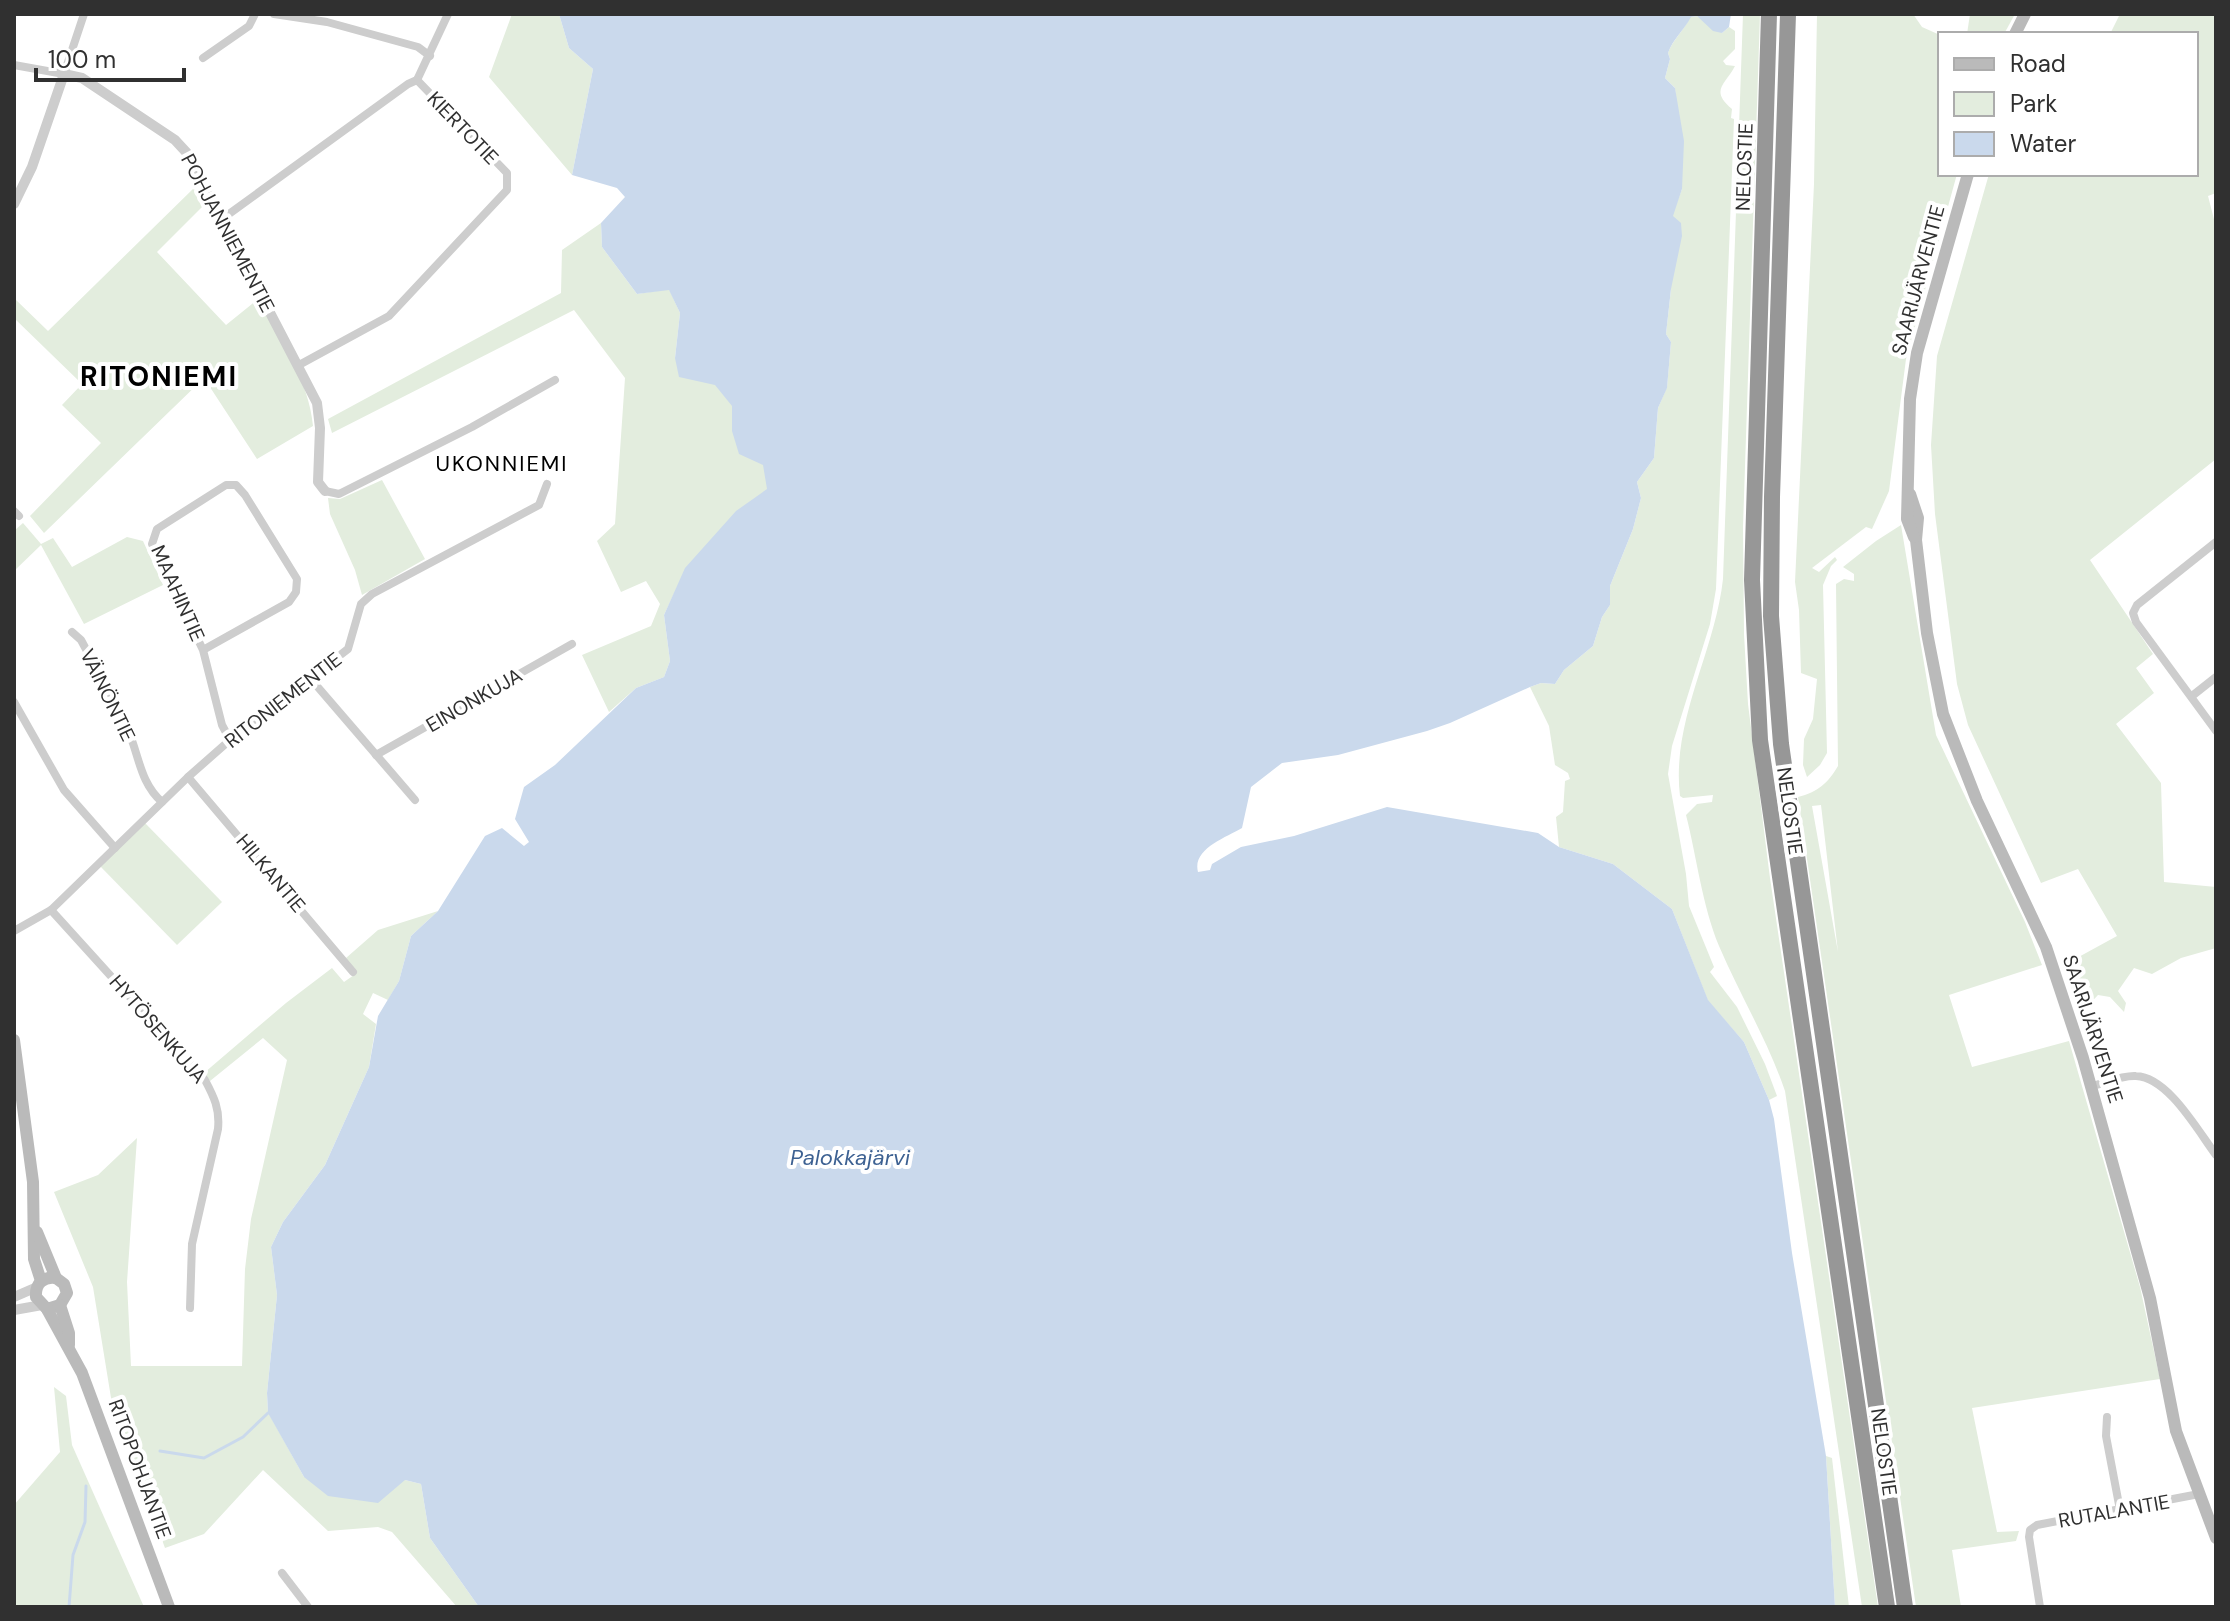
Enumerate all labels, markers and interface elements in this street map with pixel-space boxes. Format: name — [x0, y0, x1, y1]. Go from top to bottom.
scale bar — [36, 32, 184, 82]
legend — [1938, 32, 2198, 176]
text: 100 m — [48, 44, 116, 75]
text: Road — [2010, 48, 2066, 79]
street label: KIERTOTIE — [422, 86, 504, 170]
text: Park — [2010, 88, 2057, 119]
street label: NELOSTIE — [1729, 122, 1759, 212]
text: Water — [2010, 128, 2076, 159]
street label: POHJANNIEMENTIE — [175, 149, 281, 317]
street label: SAARIJÄRVENTIE — [1885, 202, 1951, 358]
district label: RITONIEMI — [80, 358, 238, 395]
district label: UKONNIEMI — [435, 449, 569, 478]
street label: MAAHINTIE — [145, 541, 211, 645]
street label: VÄINÖNTIE — [74, 644, 142, 746]
street label: RITONIEMENTIE — [219, 646, 347, 754]
street label: EINONKUJA — [421, 662, 527, 738]
street label: NELOSTIE — [1771, 765, 1809, 857]
street label: HILKANTIE — [231, 828, 311, 918]
street label: SAARIJÄRVENTIE — [2057, 952, 2129, 1106]
street label: HYTÖSENKUJA — [104, 969, 212, 1089]
water label: Palokkajärvi — [790, 1143, 911, 1172]
street label: RITOPOHJANTIE — [103, 1396, 177, 1542]
street label: NELOSTIE — [1865, 1406, 1903, 1498]
street label: RUTALANTIE — [2056, 1488, 2172, 1534]

